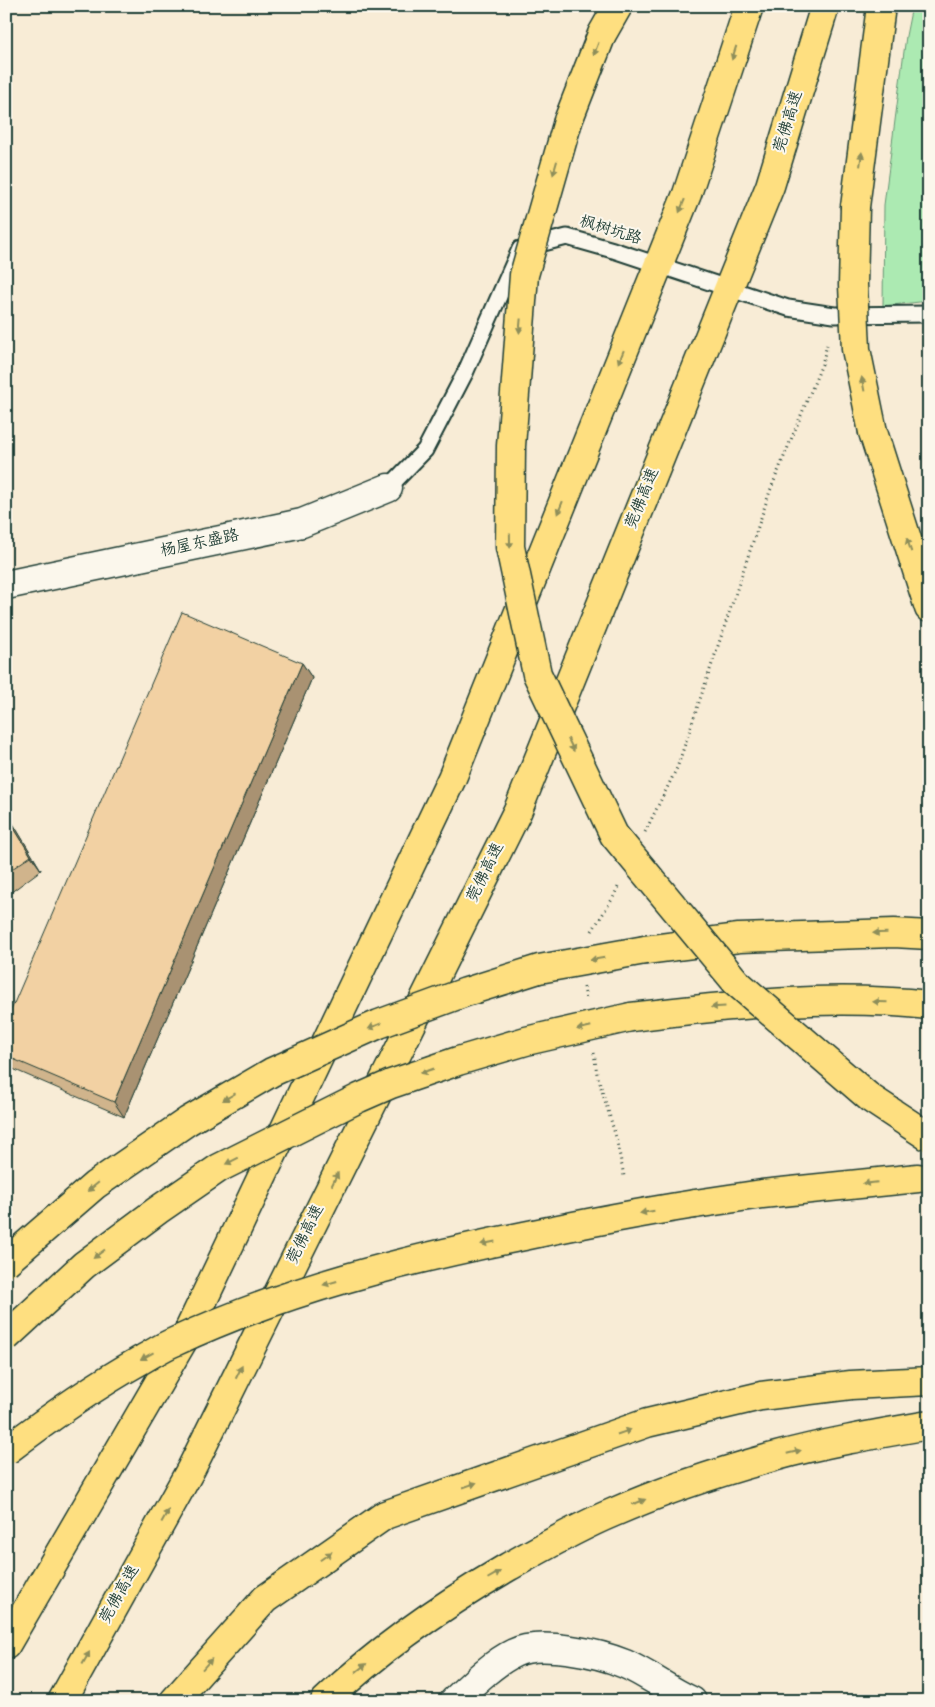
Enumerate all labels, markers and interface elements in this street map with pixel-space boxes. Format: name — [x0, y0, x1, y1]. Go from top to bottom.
one-way arrow — [592, 42, 599, 57]
one-way arrow — [730, 45, 737, 60]
street label: 莞佛高速 — [770, 88, 808, 155]
one-way arrow — [857, 150, 865, 166]
one-way arrow — [550, 160, 558, 175]
one-way arrow — [678, 199, 685, 214]
street label: 枫树坑路 — [577, 212, 644, 250]
one-way arrow — [516, 318, 524, 334]
one-way arrow — [617, 350, 625, 365]
one-way arrow — [859, 376, 867, 392]
street label: 莞佛高速 — [621, 465, 665, 532]
one-way arrow — [556, 501, 564, 515]
street label: 杨屋东盛路 — [158, 525, 241, 563]
one-way arrow — [507, 533, 515, 549]
one-way arrow — [904, 537, 912, 552]
one-way arrow — [567, 738, 575, 752]
street label: 莞佛高速 — [463, 839, 510, 906]
one-way arrow — [872, 929, 888, 937]
one-way arrow — [589, 955, 604, 963]
one-way arrow — [872, 998, 888, 1006]
one-way arrow — [710, 1004, 726, 1012]
one-way arrow — [368, 1023, 382, 1031]
one-way arrow — [576, 1024, 591, 1032]
one-way arrow — [420, 1068, 435, 1076]
one-way arrow — [222, 1093, 235, 1102]
one-way arrow — [225, 1157, 239, 1165]
one-way arrow — [331, 1172, 339, 1186]
one-way arrow — [861, 1179, 877, 1187]
one-way arrow — [87, 1181, 100, 1192]
street label: 莞佛高速 — [283, 1201, 330, 1268]
one-way arrow — [639, 1208, 655, 1216]
one-way arrow — [479, 1240, 495, 1248]
one-way arrow — [92, 1249, 106, 1259]
one-way arrow — [322, 1280, 337, 1288]
one-way arrow — [140, 1352, 154, 1361]
one-way arrow — [236, 1365, 244, 1379]
one-way arrow — [617, 1427, 632, 1435]
one-way arrow — [786, 1448, 801, 1456]
one-way arrow — [463, 1481, 478, 1488]
one-way arrow — [632, 1498, 647, 1505]
one-way arrow — [161, 1509, 169, 1523]
one-way arrow — [319, 1551, 333, 1561]
street label: 莞佛高速 — [95, 1561, 145, 1628]
one-way arrow — [488, 1571, 501, 1580]
one-way arrow — [82, 1651, 90, 1665]
one-way arrow — [201, 1658, 212, 1671]
one-way arrow — [354, 1663, 368, 1673]

